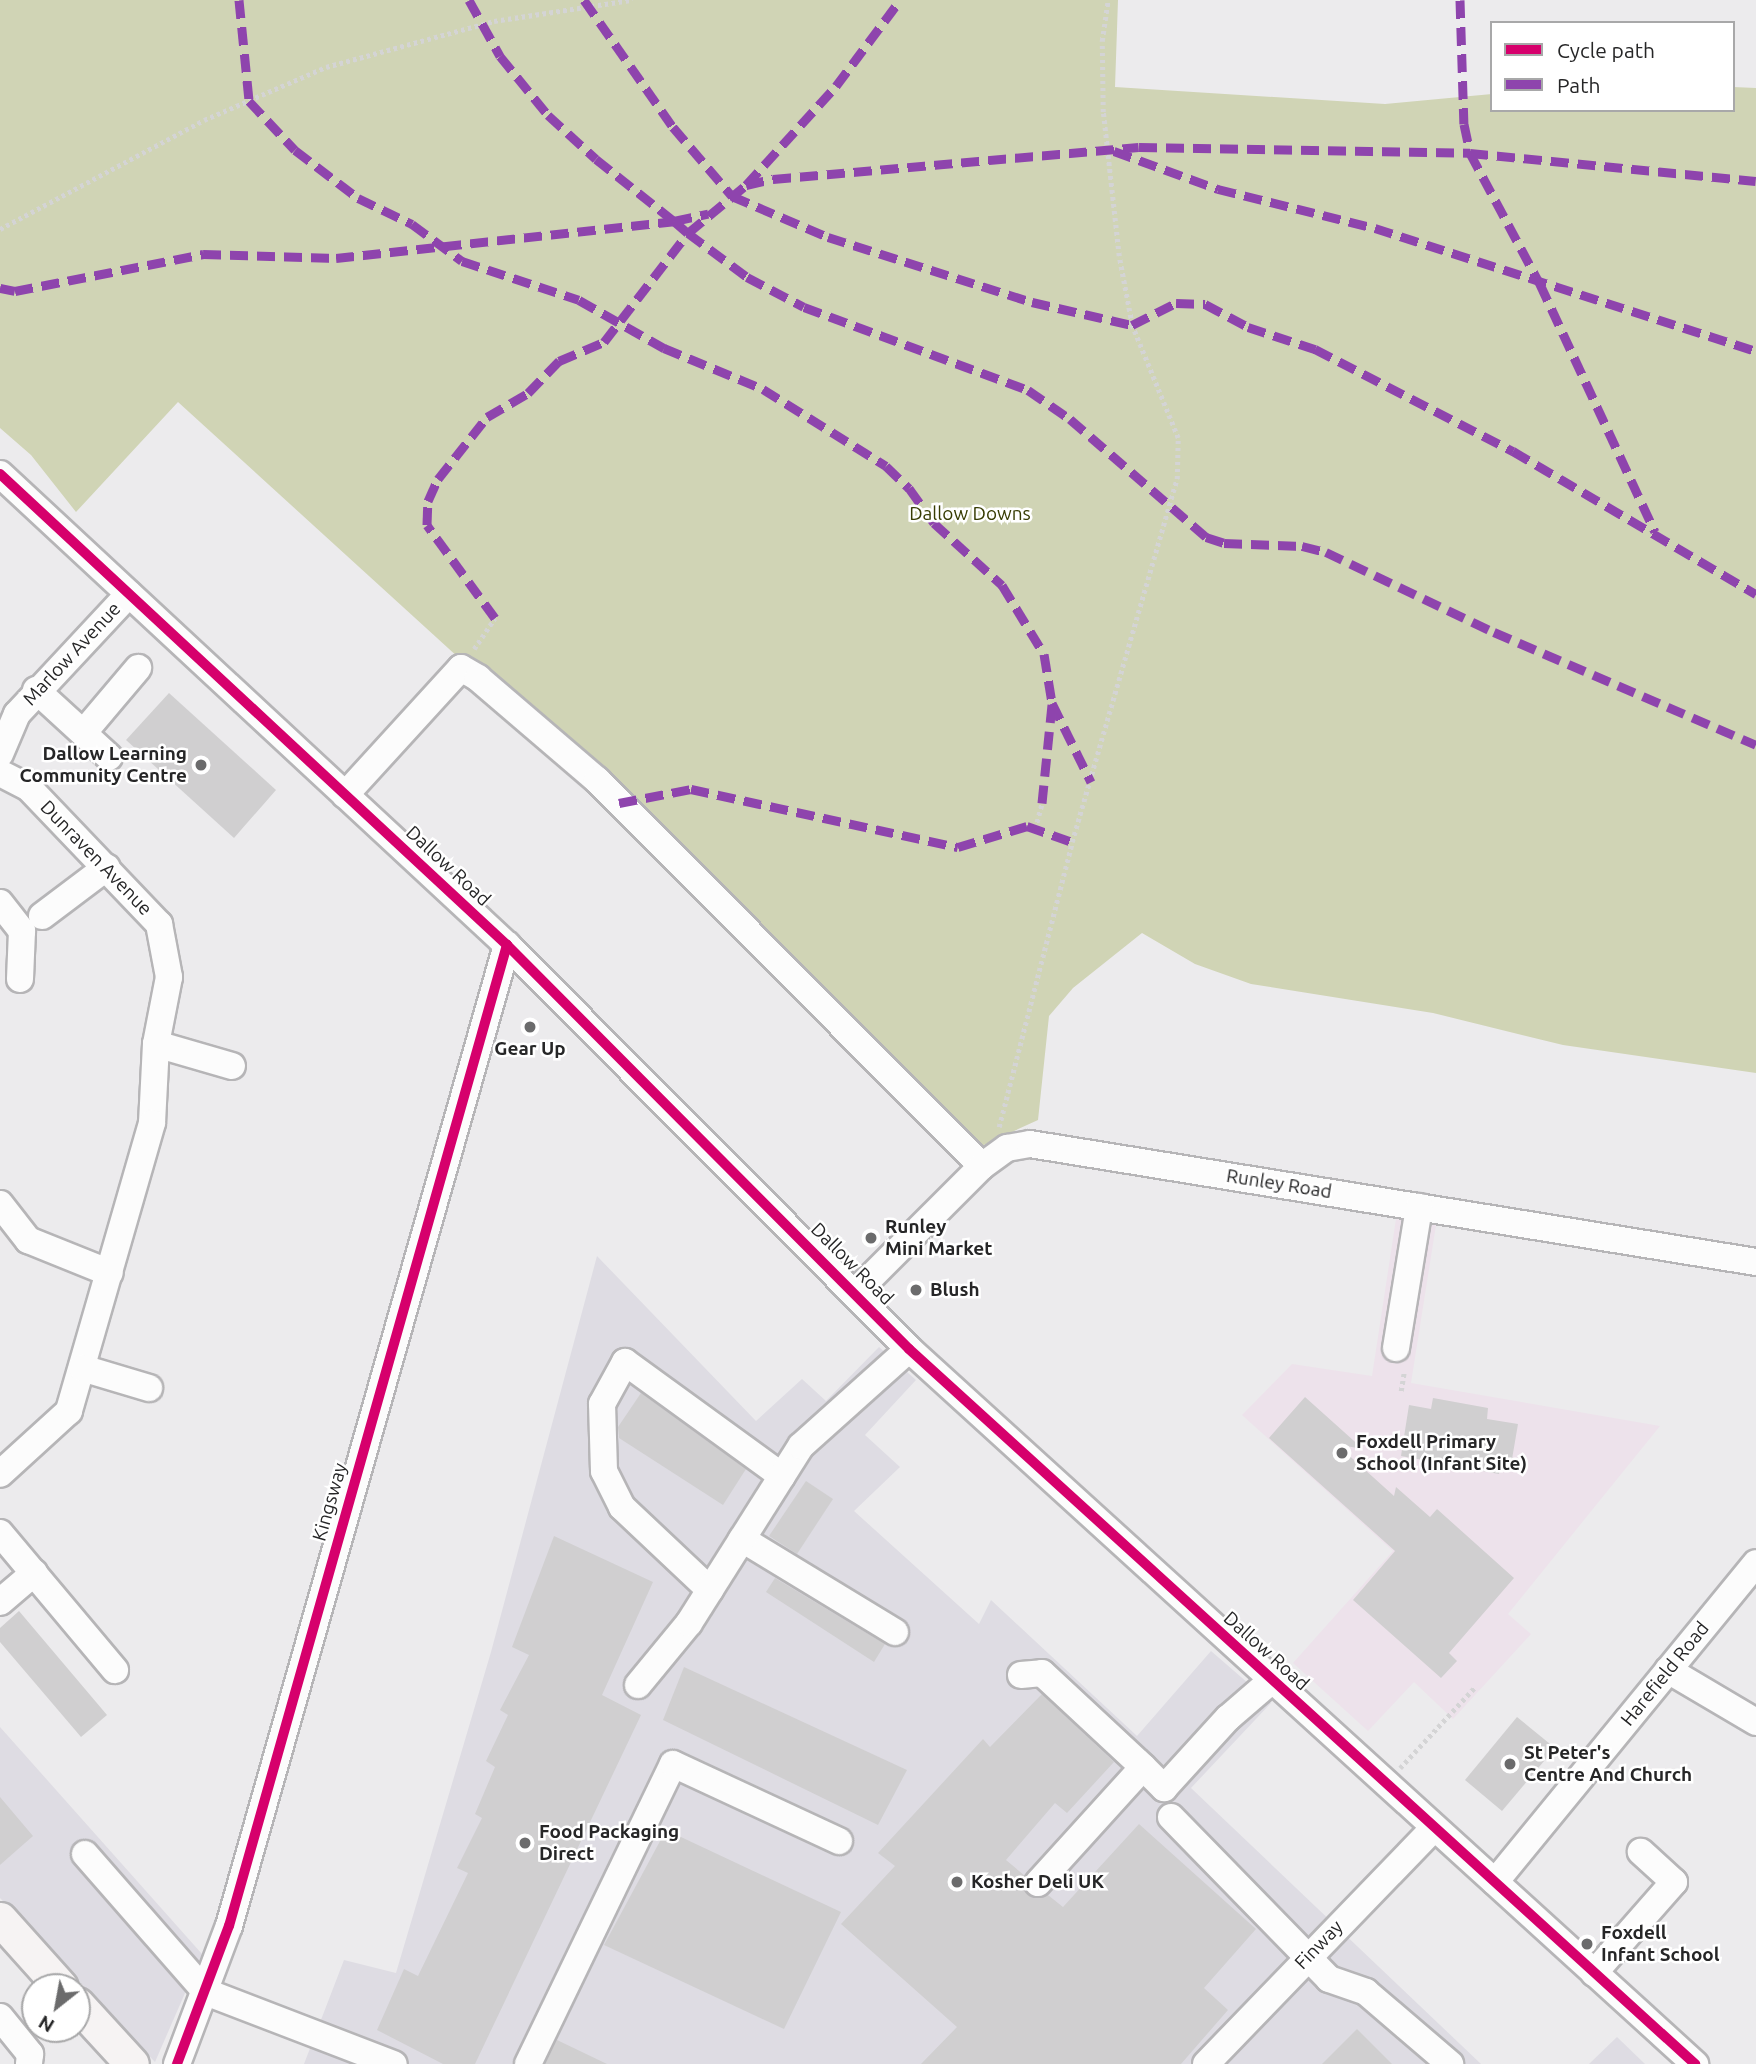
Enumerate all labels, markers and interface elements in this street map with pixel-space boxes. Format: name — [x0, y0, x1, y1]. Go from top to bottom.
legend — [1490, 21, 1735, 112]
text: Cycle path — [1557, 38, 1655, 62]
text: Path — [1557, 73, 1600, 97]
park label: Dallow Downs — [909, 503, 1031, 525]
street label: Marlow Avenue — [18, 598, 126, 710]
place label: Dallow Learning Community Centre — [20, 743, 187, 787]
marker: Dallow Learning Community Centre — [193, 757, 209, 773]
street label: Dunraven Avenue — [35, 796, 157, 920]
street label: Dallow Road — [401, 821, 495, 911]
marker: Gear Up — [522, 1019, 538, 1035]
place label: Gear Up — [494, 1038, 566, 1060]
street label: Runley Road — [1225, 1164, 1333, 1204]
place label: Runley Mini Market — [885, 1216, 992, 1260]
street label: Dallow Road — [806, 1218, 898, 1310]
marker: Runley Mini Market — [863, 1230, 879, 1246]
place label: Blush — [930, 1279, 980, 1301]
marker: Blush — [908, 1282, 924, 1298]
place label: Foxdell Primary School (Infant Site) — [1356, 1431, 1527, 1475]
marker: Foxdell Primary School (Infant Site) — [1334, 1445, 1350, 1461]
street label: Kingsway — [308, 1460, 352, 1544]
street label: Dallow Road — [1219, 1607, 1313, 1695]
street label: Harefield Road — [1616, 1617, 1714, 1731]
place label: St Peter's Centre And Church — [1524, 1742, 1692, 1786]
marker: St Peter's Centre And Church — [1502, 1756, 1518, 1772]
place label: Food Packaging Direct — [539, 1821, 679, 1865]
marker: Food Packaging Direct — [517, 1835, 533, 1851]
place label: Kosher Deli UK — [971, 1871, 1104, 1893]
marker: Kosher Deli UK — [949, 1874, 965, 1890]
street label: Finway — [1290, 1916, 1348, 1974]
place label: Foxdell Infant School — [1601, 1922, 1720, 1966]
marker: Foxdell Infant School — [1579, 1936, 1595, 1952]
north arrow — [21, 1973, 91, 2043]
text: N — [34, 2011, 58, 2037]

